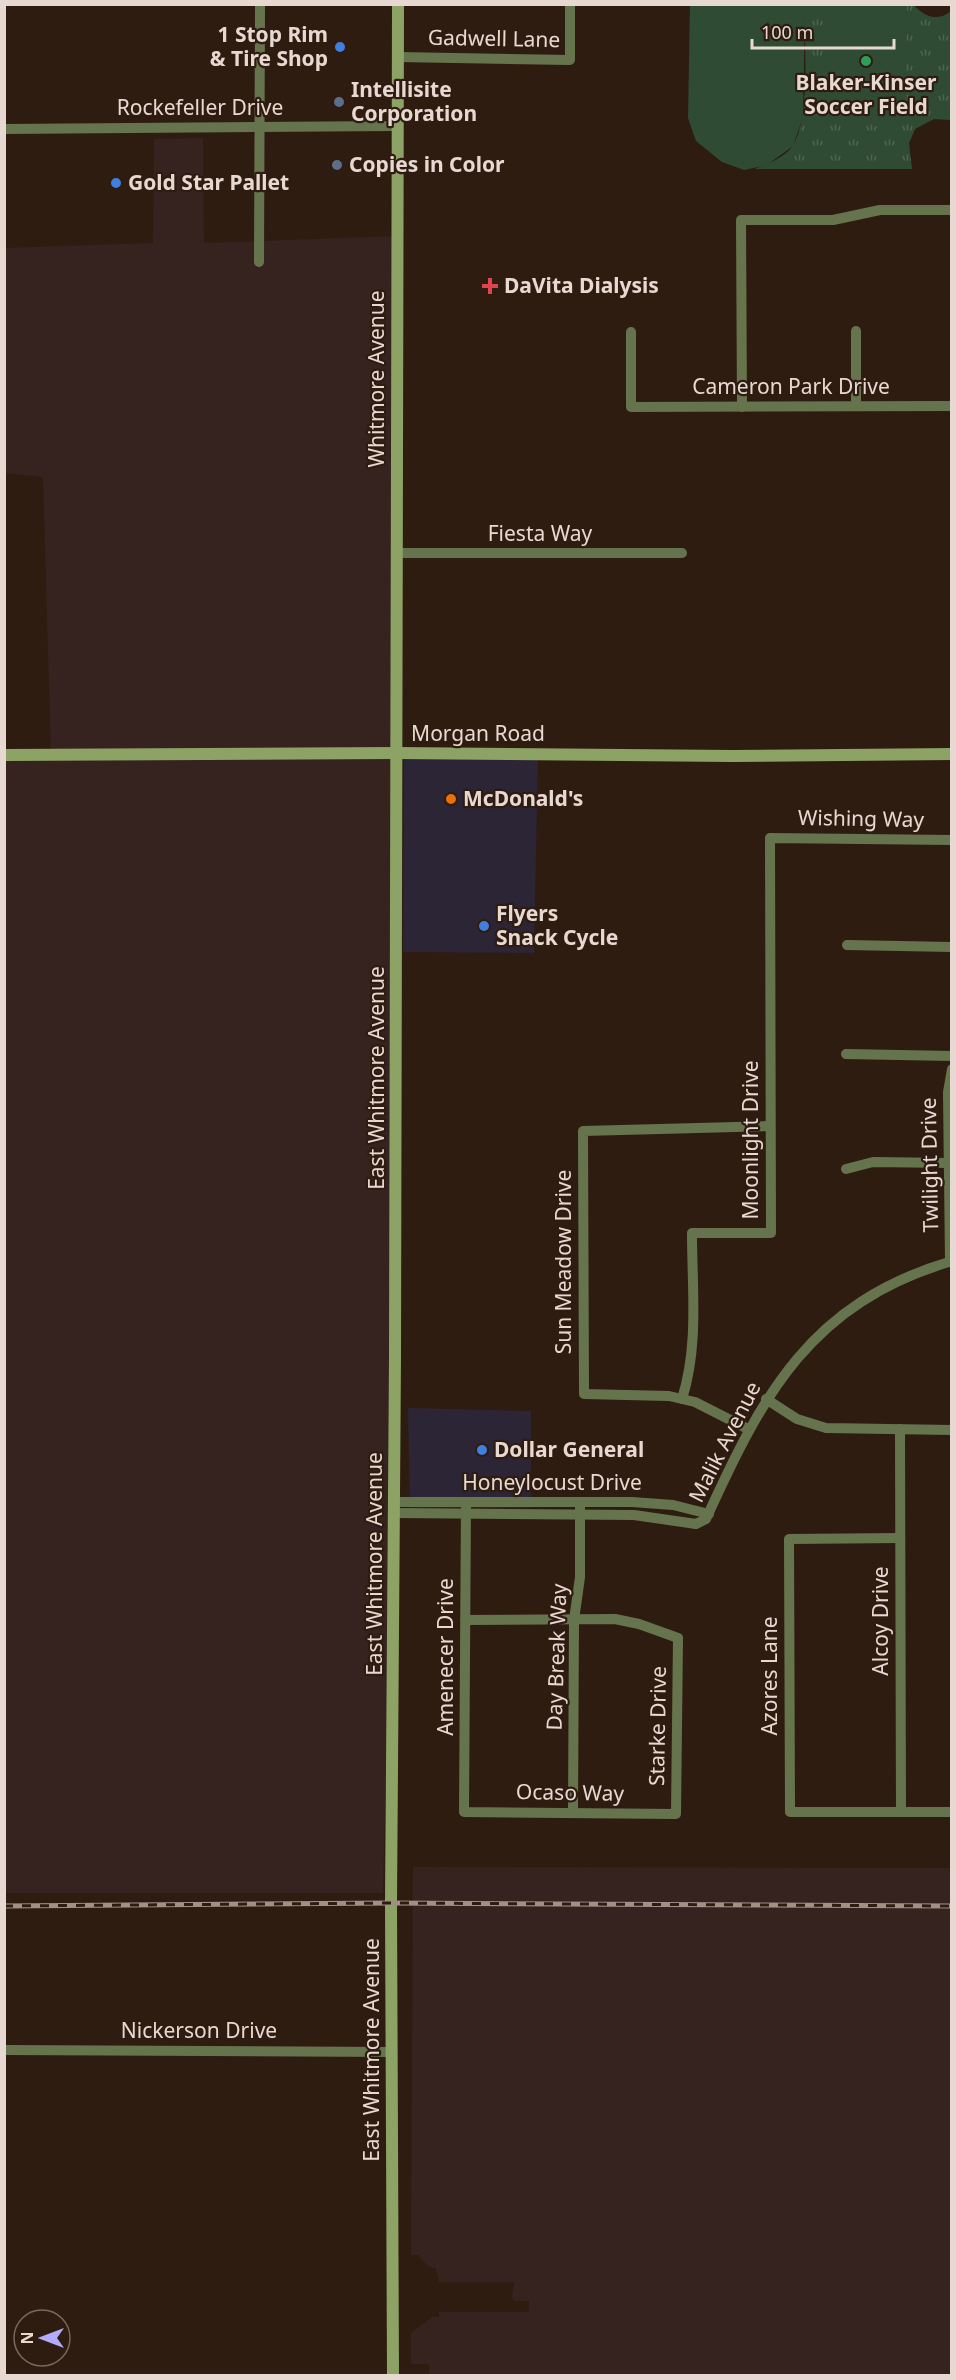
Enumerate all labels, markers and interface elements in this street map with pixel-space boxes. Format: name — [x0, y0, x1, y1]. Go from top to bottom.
scale bar — [752, 12, 894, 50]
place label: 1 Stop Rim & Tire Shop — [210, 20, 328, 72]
text: 100 m — [761, 20, 813, 44]
street label: Gadwell Lane — [428, 23, 560, 53]
marker: 1 Stop Rim & Tire Shop — [333, 40, 347, 54]
marker: Blaker-Kinser Soccer Field — [859, 54, 873, 68]
place label: Blaker-Kinser Soccer Field — [796, 68, 937, 120]
place label: Intellisite Corporation — [351, 75, 477, 127]
street label: Rockefeller Drive — [117, 93, 283, 121]
marker: Intellisite Corporation — [332, 95, 346, 109]
place label: Copies in Color — [349, 150, 505, 178]
marker: Copies in Color — [330, 158, 344, 172]
place label: Gold Star Pallet — [128, 168, 289, 196]
marker: Gold Star Pallet — [109, 176, 123, 190]
place label: DaVita Dialysis — [504, 271, 659, 299]
marker: DaVita Dialysis — [481, 277, 499, 295]
street label: Whitmore Avenue — [362, 290, 390, 468]
street label: Cameron Park Drive — [692, 372, 890, 400]
street label: Fiesta Way — [488, 519, 593, 547]
street label: Morgan Road — [411, 719, 545, 747]
place label: McDonald's — [463, 784, 583, 812]
marker: McDonald's — [444, 792, 458, 806]
street label: Wishing Way — [798, 803, 925, 833]
place label: Flyers Snack Cycle — [496, 899, 618, 951]
marker: Flyers Snack Cycle — [477, 919, 491, 933]
street label: East Whitmore Avenue — [362, 966, 390, 1190]
street label: Moonlight Drive — [736, 1060, 764, 1220]
street label: Twilight Drive — [914, 1097, 944, 1233]
street label: Sun Meadow Drive — [549, 1170, 577, 1354]
street label: Malik Avenue — [682, 1376, 767, 1507]
place label: Dollar General — [494, 1435, 644, 1463]
marker: Dollar General — [475, 1443, 489, 1457]
street label: East Whitmore Avenue — [360, 1452, 388, 1676]
street label: Honeylocust Drive — [462, 1468, 642, 1496]
street label: Alcoy Drive — [866, 1566, 894, 1676]
street label: Amenecer Drive — [431, 1578, 459, 1736]
street label: Day Break Way — [539, 1583, 573, 1731]
street label: Azores Lane — [755, 1616, 783, 1736]
street label: Starke Drive — [642, 1666, 672, 1786]
street label: Ocaso Way — [516, 1777, 625, 1807]
street label: East Whitmore Avenue — [357, 1938, 385, 2162]
street label: Nickerson Drive — [121, 2016, 277, 2044]
north arrow — [12, 2308, 72, 2368]
text: N — [16, 2331, 38, 2345]

